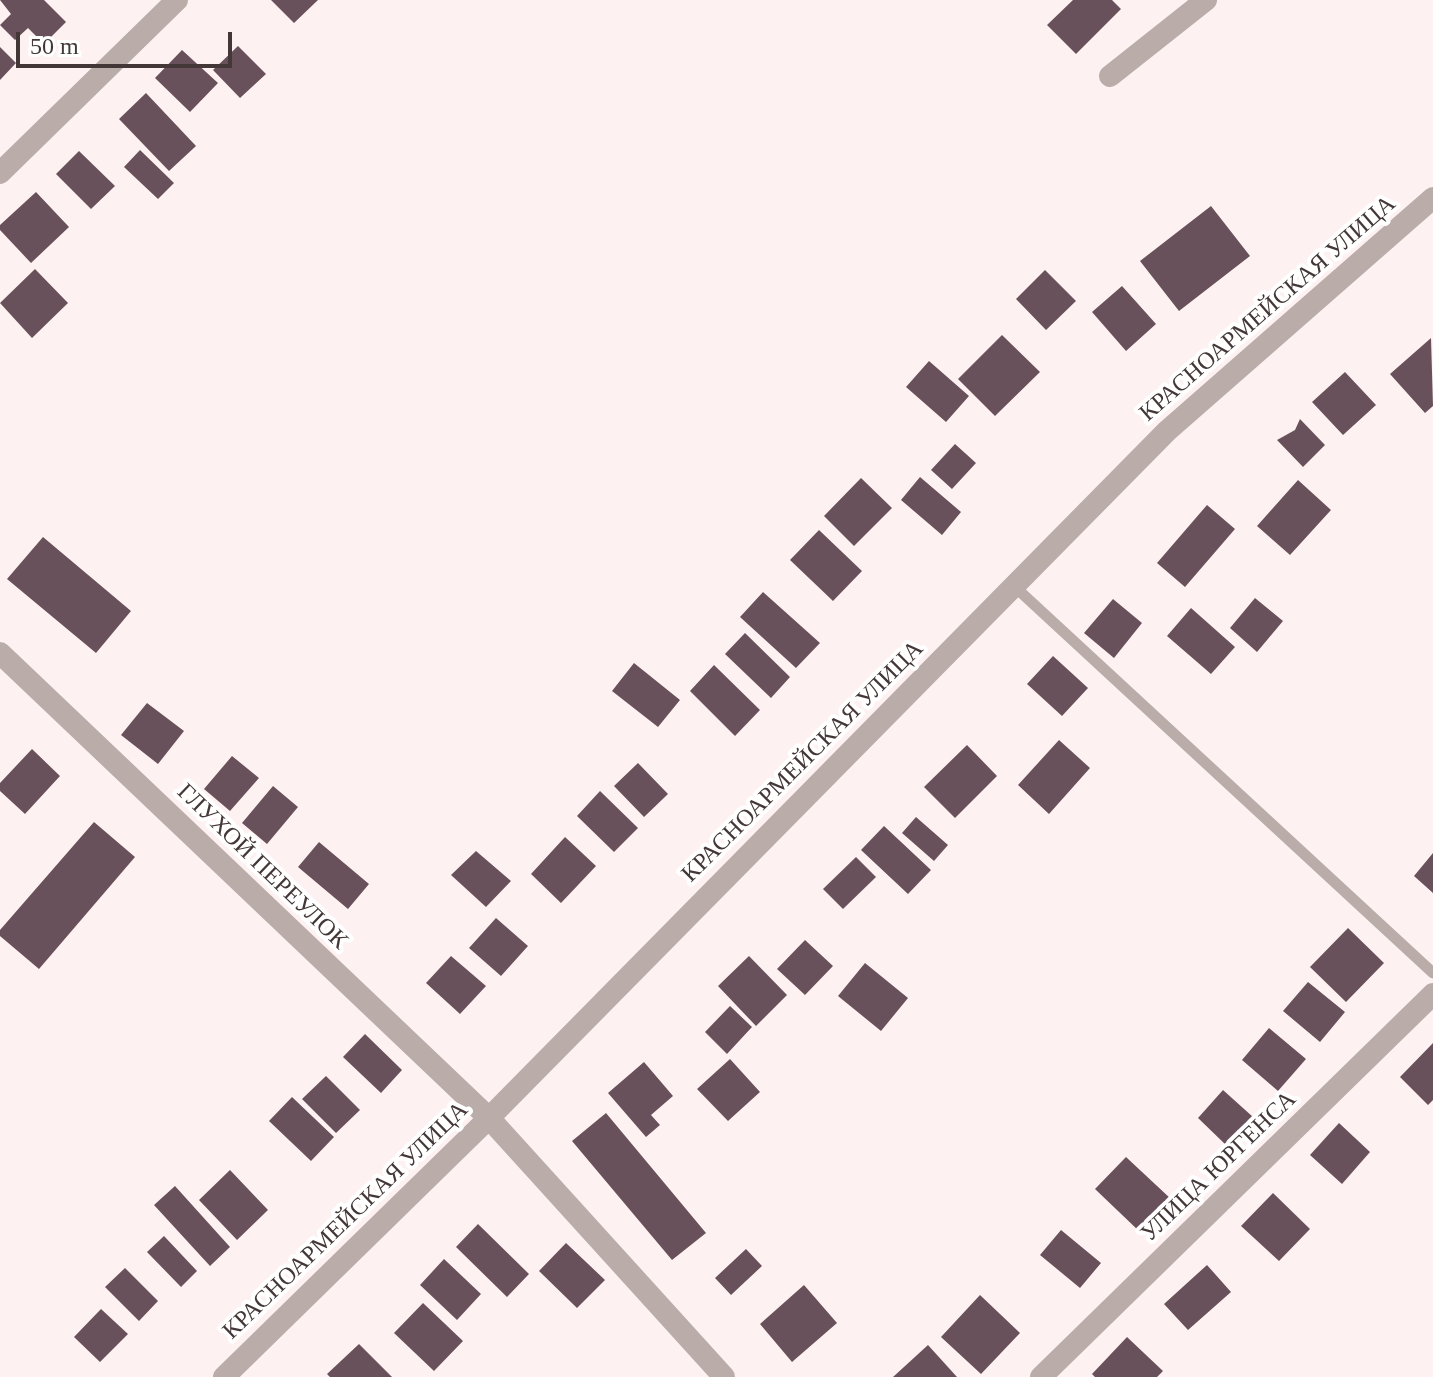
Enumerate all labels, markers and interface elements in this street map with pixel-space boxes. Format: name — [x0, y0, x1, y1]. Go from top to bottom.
scale bar — [20, 16, 236, 66]
text: 50 m — [30, 33, 79, 59]
street label: КРАСНОАРМЕЙСКАЯ УЛИЦА — [1134, 190, 1402, 428]
street label: КРАСНОАРМЕЙСКАЯ УЛИЦА — [676, 635, 930, 889]
street label: ГЛУХОЙ ПЕРЕУЛОК — [171, 778, 353, 956]
street label: УЛИЦА ЮРГЕНСА — [1135, 1086, 1303, 1248]
street label: КРАСНОАРМЕЙСКАЯ УЛИЦА — [217, 1096, 475, 1346]

